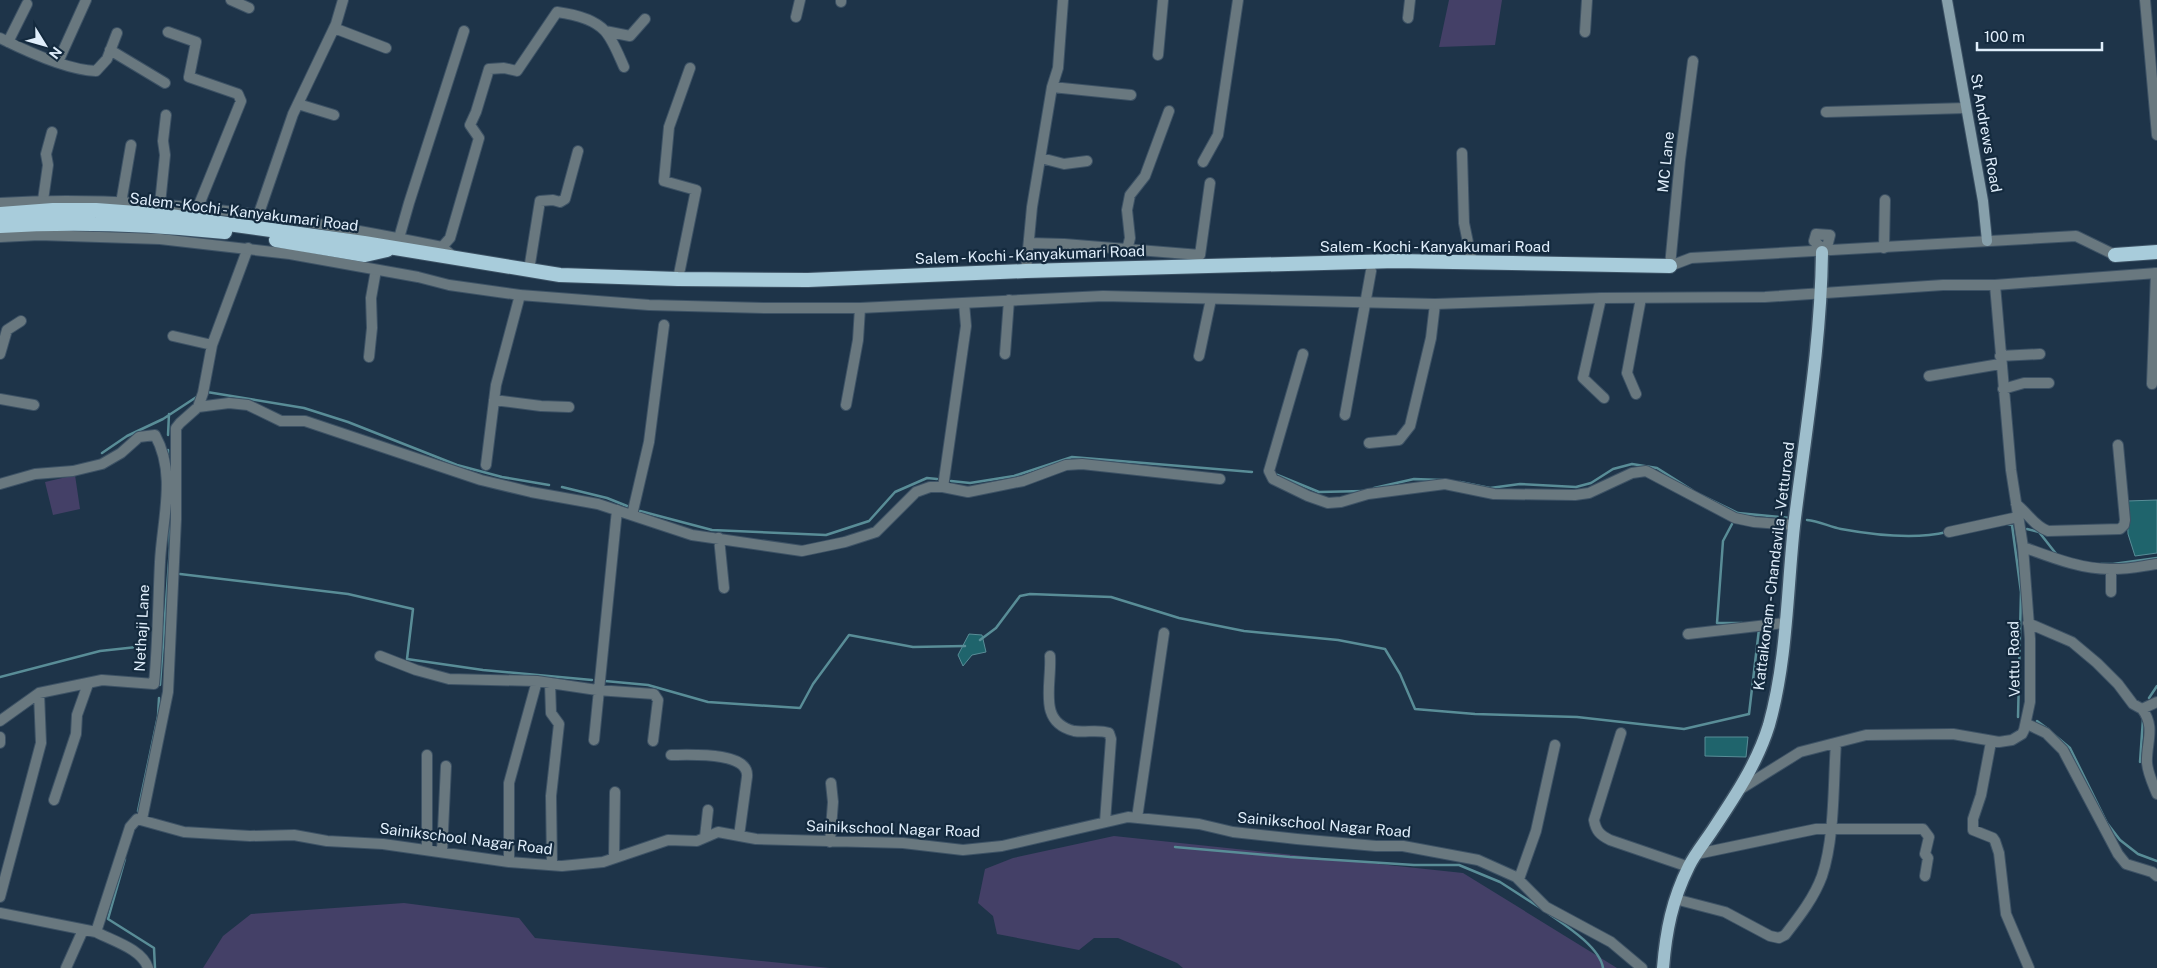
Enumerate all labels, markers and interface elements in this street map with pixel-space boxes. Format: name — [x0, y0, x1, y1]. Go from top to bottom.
north arrow — [20, 20, 70, 70]
scale bar — [1977, 20, 2102, 52]
text: 100 m — [1984, 28, 2025, 45]
text: N — [46, 44, 65, 62]
street label: St Andrews Road — [1968, 72, 2005, 193]
street label: MC Lane — [1654, 131, 1677, 193]
street label: Salem - Kochi - Kanyakumari Road — [129, 189, 359, 234]
street label: Salem - Kochi - Kanyakumari Road — [1320, 238, 1550, 255]
street label: Salem - Kochi - Kanyakumari Road — [915, 242, 1145, 267]
street label: Kattaikonam - Chandavila - Vetturoad — [1750, 441, 1797, 691]
street label: Nethaji Lane — [131, 584, 152, 672]
street label: Vettu Road — [2004, 621, 2023, 697]
street label: Sainikschool Nagar Road — [1237, 808, 1412, 841]
street label: Sainikschool Nagar Road — [806, 817, 980, 840]
street label: Sainikschool Nagar Road — [379, 819, 554, 858]

